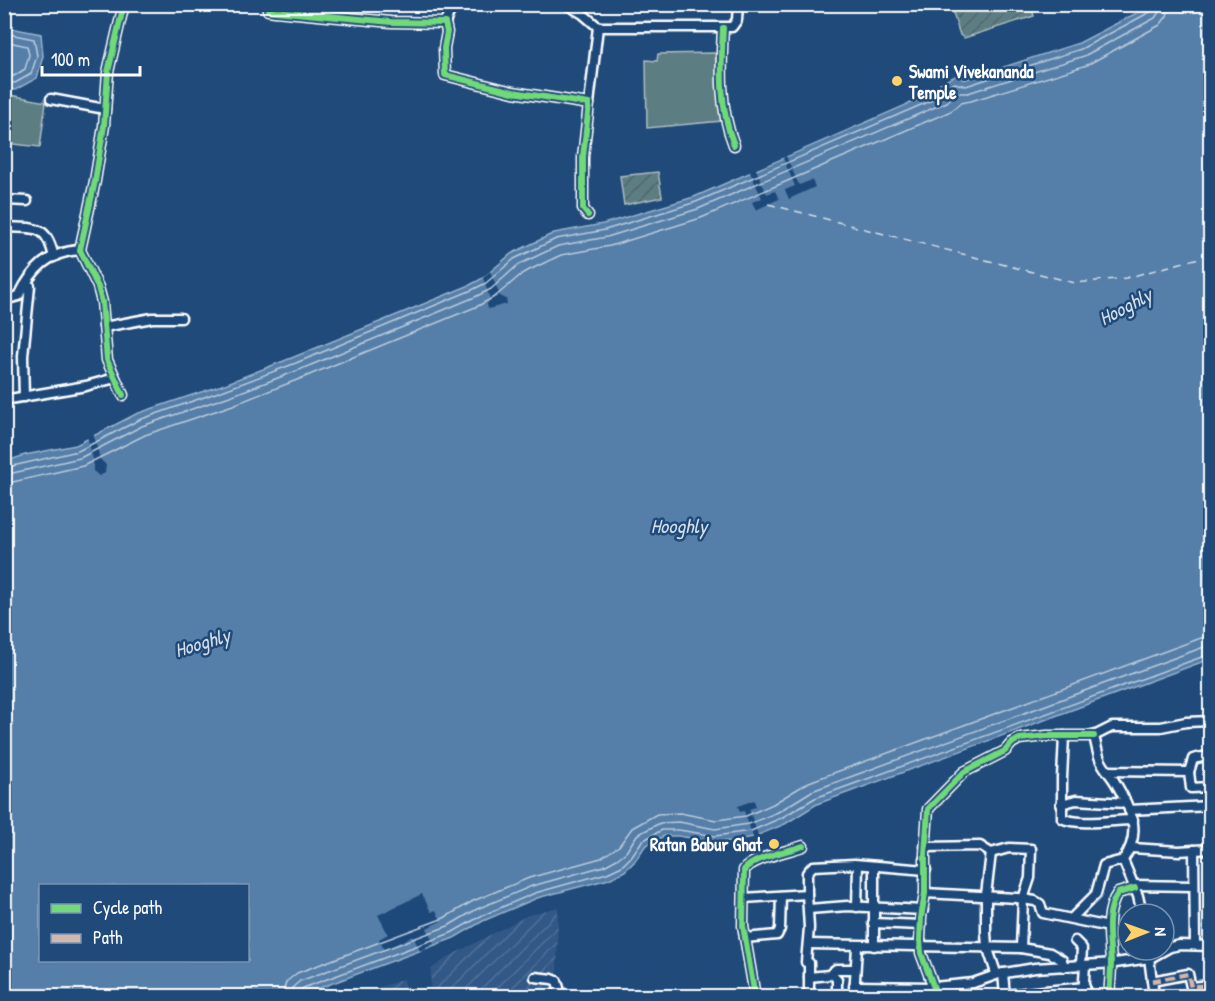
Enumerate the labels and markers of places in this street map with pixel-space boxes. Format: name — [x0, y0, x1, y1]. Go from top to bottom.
place label: Swami Vivekananda Temple — [908, 59, 1034, 106]
marker: Swami Vivekananda Temple — [890, 74, 904, 88]
place label: Ratan Babur Ghat — [650, 832, 763, 857]
marker: Ratan Babur Ghat — [767, 837, 781, 851]

